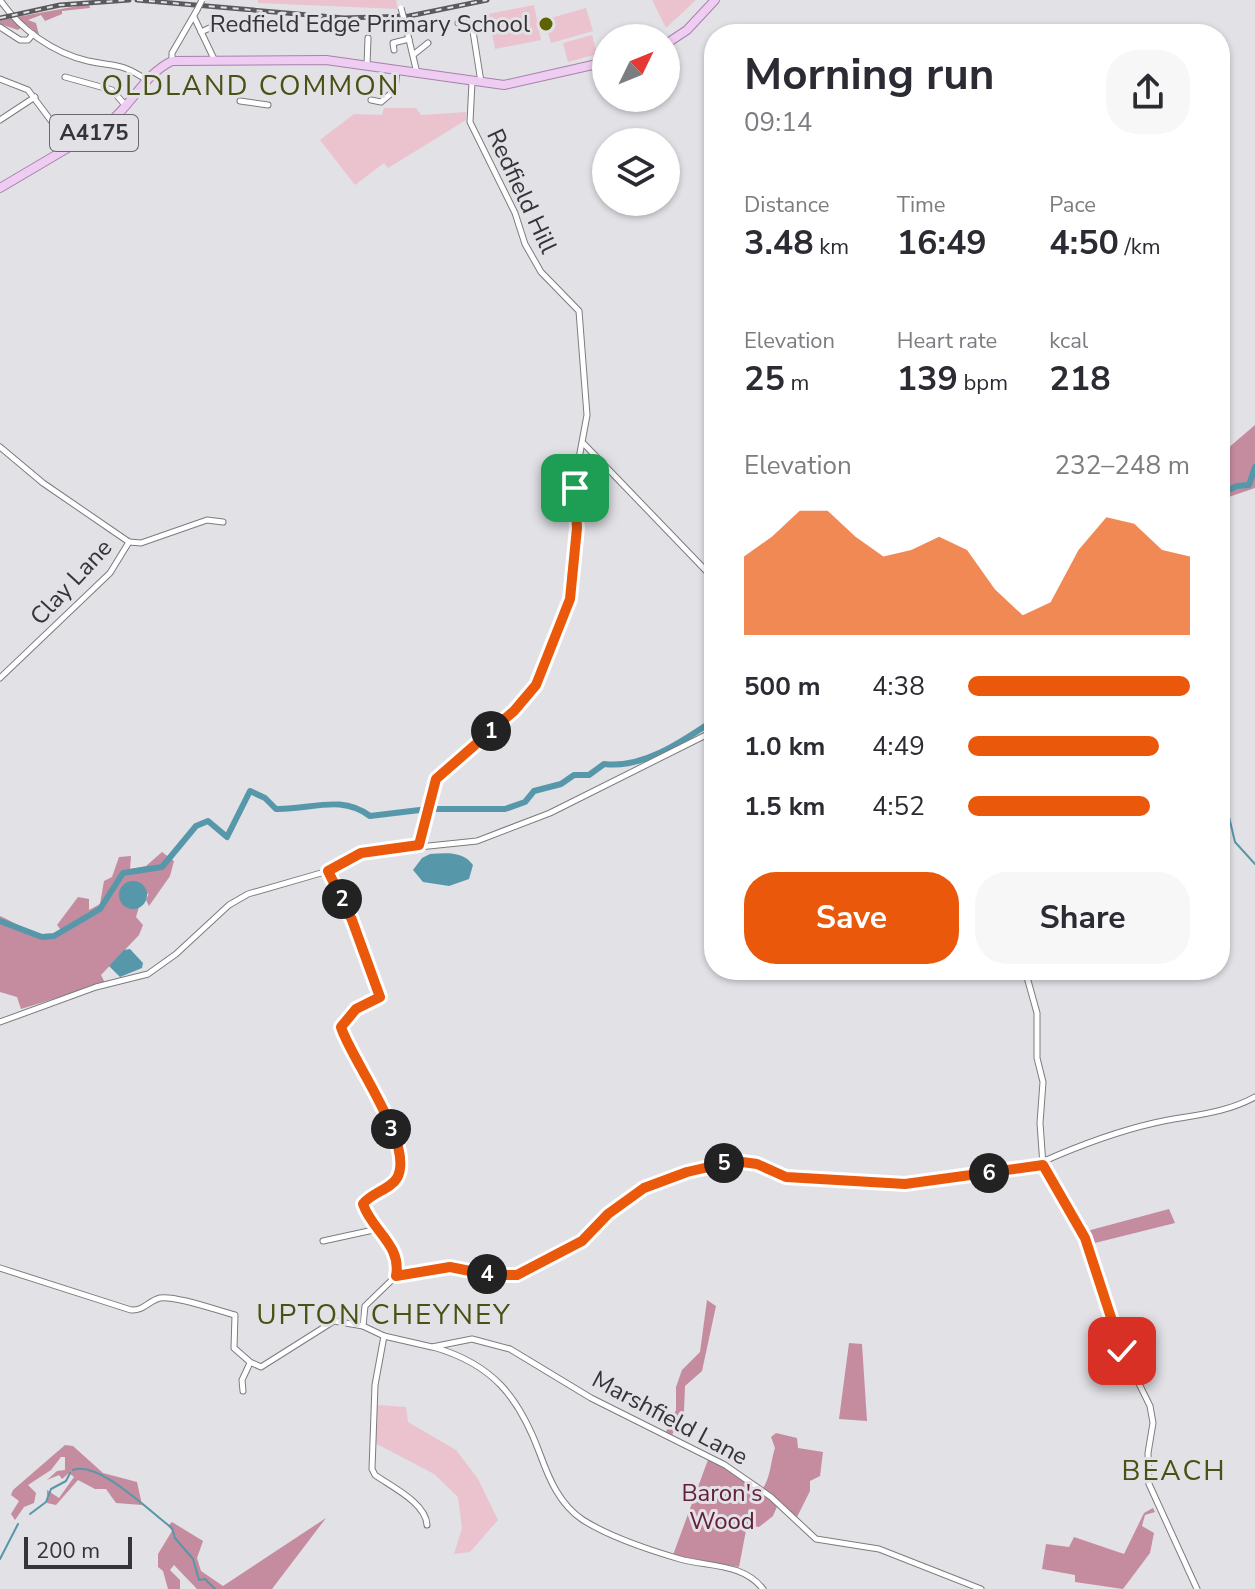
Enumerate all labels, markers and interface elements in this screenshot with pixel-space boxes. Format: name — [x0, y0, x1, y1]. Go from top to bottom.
place label: Redfield Edge Primary School — [210, 8, 530, 40]
marker: Redfield Edge Primary School — [537, 15, 555, 33]
north arrow — [592, 24, 680, 112]
map controls — [592, 24, 680, 216]
text: Morning run — [744, 45, 994, 105]
button: share — [1106, 50, 1190, 134]
district label: OLDLAND COMMON — [102, 67, 401, 105]
text: 09:14 — [744, 105, 812, 140]
road number: A4175 — [50, 115, 138, 151]
street label: Redfield Hill — [479, 124, 565, 258]
button: layers — [592, 128, 680, 216]
text: Distance — [744, 190, 829, 220]
text: Time — [897, 190, 946, 220]
text: Pace — [1049, 190, 1096, 220]
text: 3.48 — [744, 220, 814, 266]
text: 16:49 — [897, 220, 987, 266]
text: 4:50 — [1049, 220, 1119, 266]
text: km — [814, 232, 849, 262]
text: /km — [1119, 232, 1161, 262]
text: Elevation — [744, 326, 835, 356]
text: Heart rate — [897, 326, 997, 356]
text: kcal — [1049, 326, 1088, 356]
text: 25 — [744, 356, 785, 402]
text: 139 — [897, 356, 958, 402]
text: 218 — [1049, 356, 1111, 402]
text: m — [785, 368, 809, 398]
text: bpm — [958, 368, 1008, 398]
text: Elevation — [744, 448, 852, 483]
text: 232–248 m — [1054, 448, 1190, 483]
pin — [541, 454, 609, 522]
icon: arrive — [553, 466, 597, 510]
street label: Clay Lane — [23, 532, 119, 632]
text: 500 m — [744, 669, 821, 704]
text: 4:38 — [872, 669, 925, 704]
pin: 1 — [471, 711, 511, 751]
text: 1 — [484, 716, 498, 746]
text: 1.0 km — [744, 729, 825, 764]
text: 4:49 — [872, 729, 925, 764]
text: 1.5 km — [744, 789, 825, 824]
text: 4:52 — [872, 789, 925, 824]
button: Save — [744, 872, 959, 964]
button: Share — [975, 872, 1190, 964]
pin: 2 — [322, 879, 362, 919]
text: 2 — [335, 884, 349, 914]
pin: 3 — [371, 1109, 411, 1149]
text: 3 — [384, 1114, 398, 1144]
pin: 5 — [704, 1143, 744, 1183]
text: 5 — [717, 1148, 731, 1178]
pin: 6 — [969, 1153, 1009, 1193]
text: 6 — [982, 1158, 996, 1188]
pin: 4 — [467, 1254, 507, 1294]
text: 4 — [480, 1259, 494, 1289]
district label: UPTON CHEYNEY — [256, 1296, 512, 1334]
pin — [1088, 1317, 1156, 1385]
icon: check — [1100, 1329, 1144, 1373]
street label: Marshfield Lane — [586, 1363, 754, 1473]
district label: BEACH — [1121, 1452, 1227, 1490]
park label: Baron's Wood — [681, 1477, 763, 1537]
scale bar — [24, 1533, 132, 1569]
text: 200 m — [36, 1536, 100, 1566]

